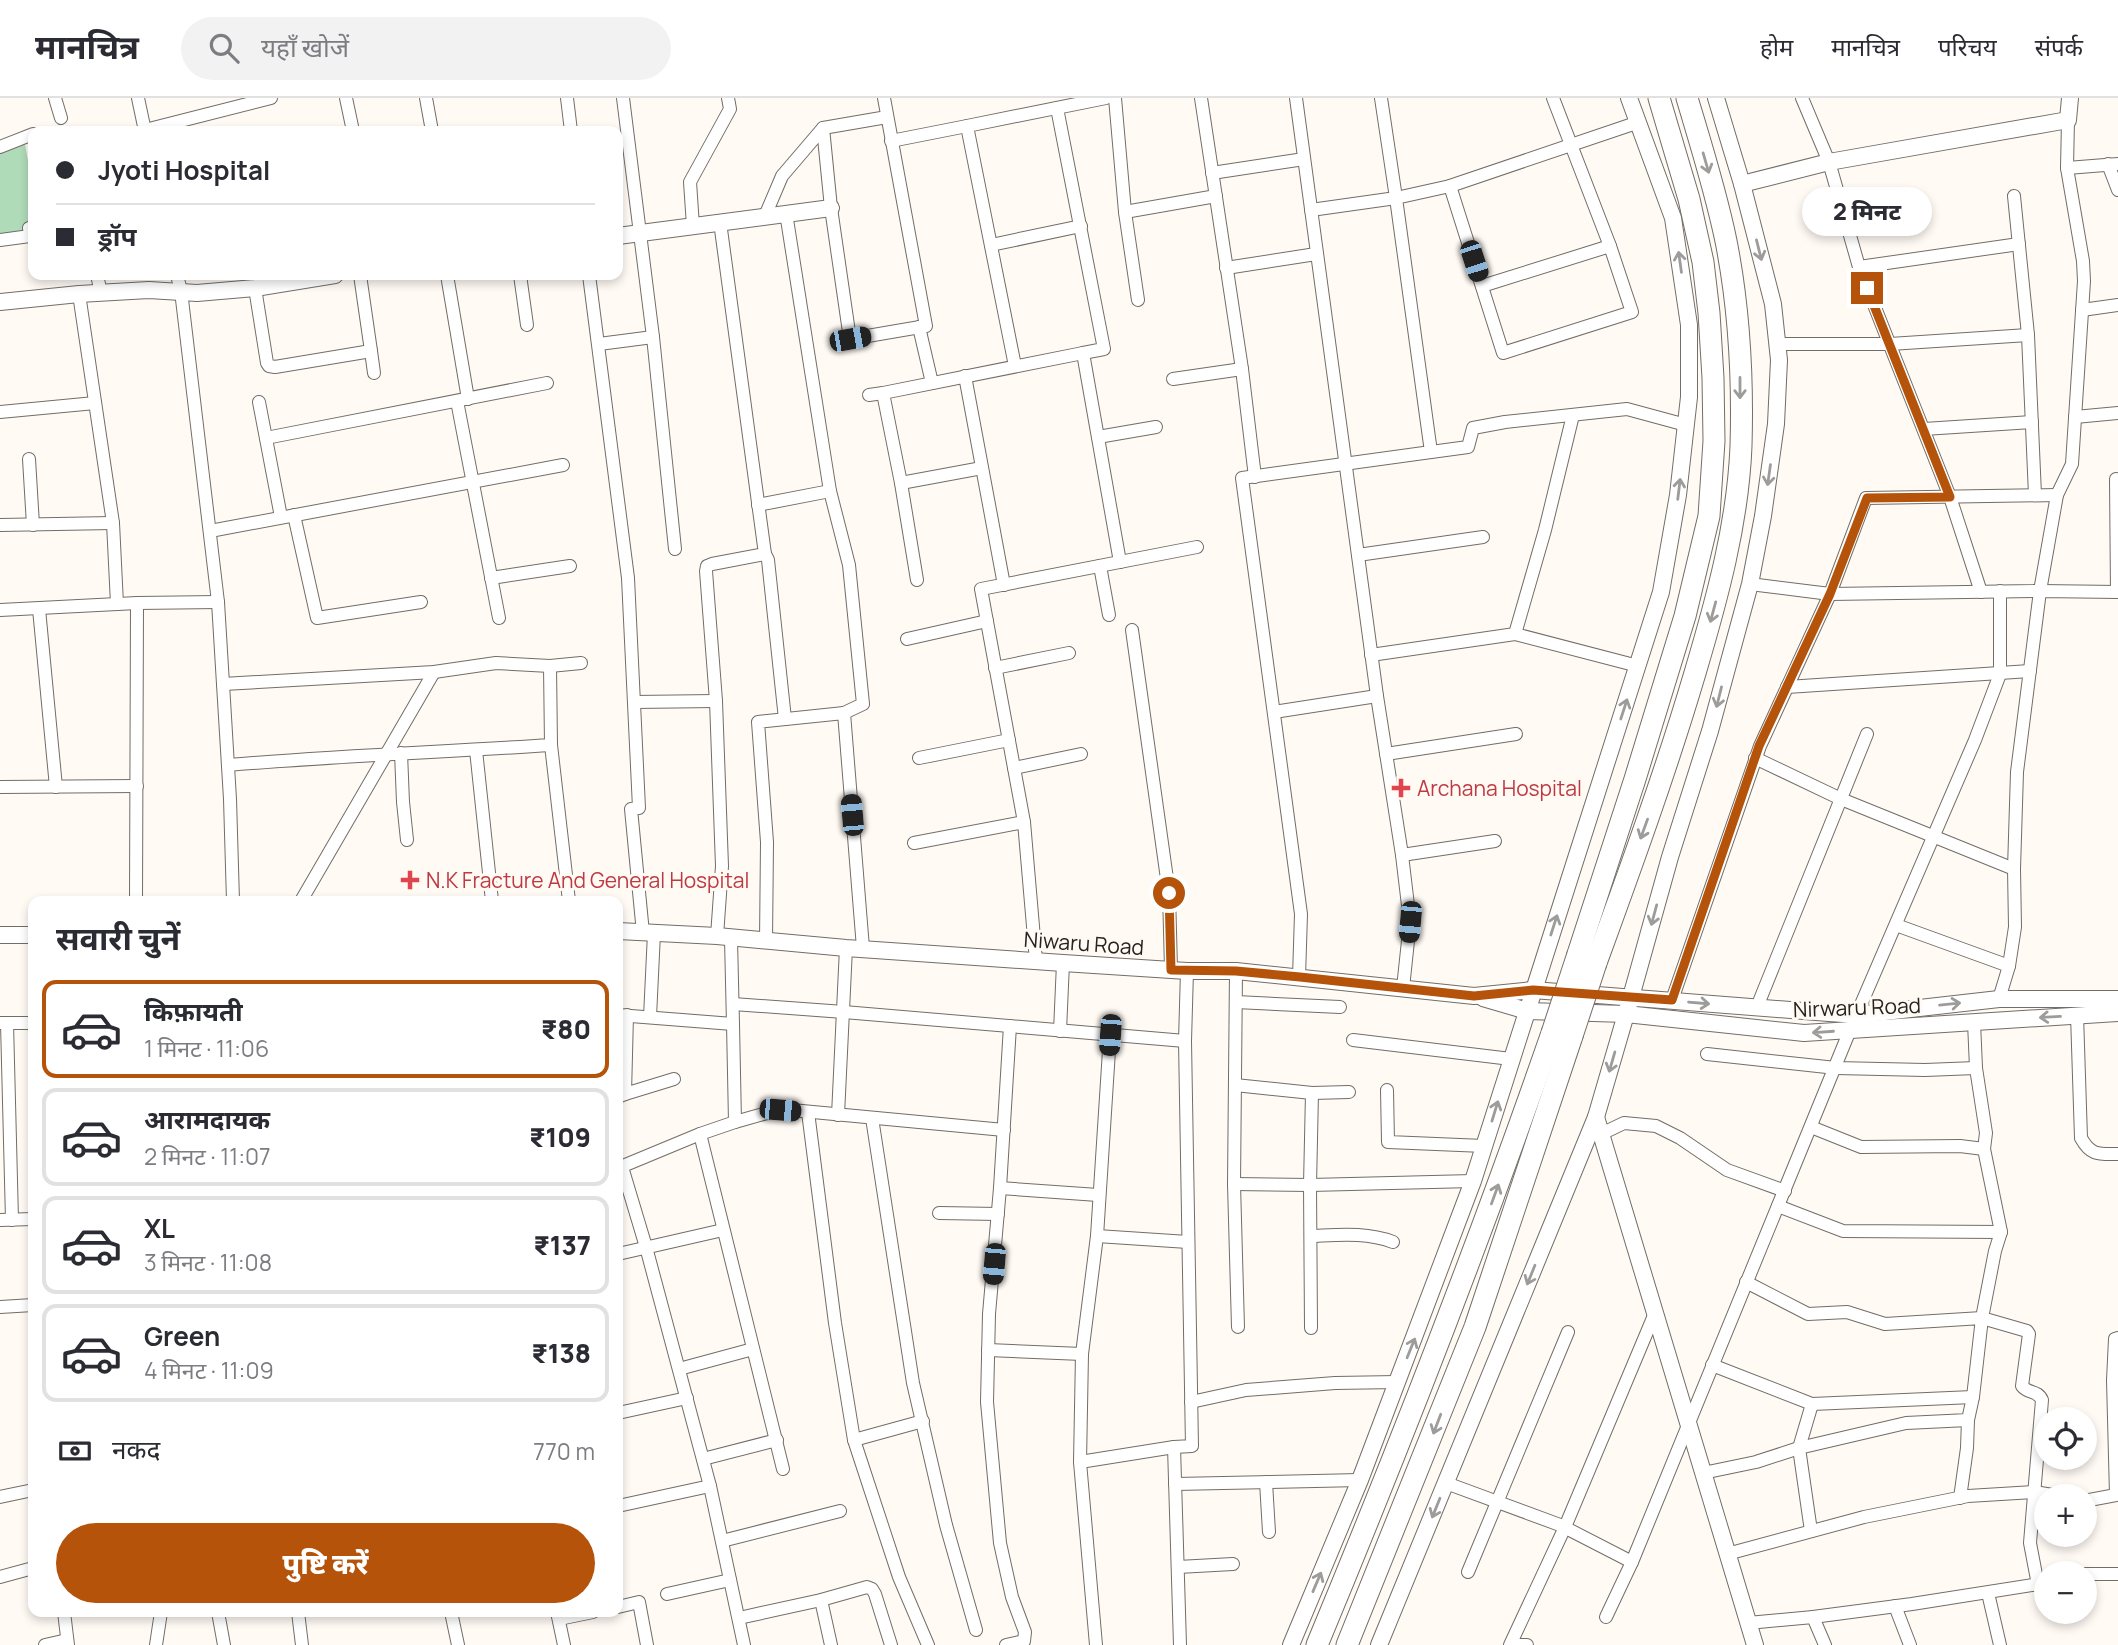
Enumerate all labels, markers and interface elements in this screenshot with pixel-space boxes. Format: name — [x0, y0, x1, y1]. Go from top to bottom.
search box — [181, 17, 671, 80]
text: मानचित्र — [35, 24, 139, 69]
icon: search — [205, 29, 243, 67]
text: यहाँ खोजें — [261, 29, 349, 65]
text: होम — [1760, 30, 1793, 63]
text: मानचित्र — [1831, 30, 1900, 63]
text: परिचय — [1938, 30, 1997, 63]
text: संपर्क — [2035, 30, 2083, 63]
text: Jyoti Hospital — [98, 152, 270, 188]
one-way arrow — [1701, 152, 1714, 174]
callout: 2 मिनट — [1802, 186, 1932, 236]
text: 2 मिनट — [1833, 195, 1901, 227]
text: ड्रॉप — [98, 218, 136, 254]
car — [1458, 238, 1491, 284]
one-way arrow — [1753, 239, 1766, 261]
one-way arrow — [1673, 252, 1686, 274]
route end — [1851, 272, 1883, 304]
car — [828, 325, 873, 353]
one-way arrow — [1733, 376, 1747, 399]
one-way arrow — [1762, 463, 1775, 486]
one-way arrow — [1672, 478, 1685, 501]
one-way arrow — [1705, 601, 1718, 623]
one-way arrow — [1712, 685, 1725, 708]
one-way arrow — [1619, 698, 1632, 720]
place label: Archana Hospital — [1417, 774, 1582, 802]
marker: Archana Hospital — [1391, 778, 1411, 798]
car — [840, 793, 865, 837]
one-way arrow — [1637, 818, 1649, 840]
place label: N.K Fracture And General Hospital — [426, 866, 749, 894]
marker: N.K Fracture And General Hospital — [400, 870, 420, 890]
route start — [1153, 877, 1185, 909]
car — [1398, 900, 1423, 944]
one-way arrow — [1647, 903, 1660, 926]
one-way arrow — [1549, 915, 1561, 937]
text: सवारी चुनें — [56, 916, 180, 960]
street label: Niwaru Road — [1023, 925, 1145, 961]
street label: Nirwaru Road — [1793, 991, 1921, 1023]
text: किफ़ायती — [144, 993, 243, 1029]
one-way arrow — [1688, 997, 1710, 1010]
icon: car — [60, 998, 123, 1061]
one-way arrow — [1939, 998, 1961, 1011]
one-way arrow — [2039, 1010, 2062, 1023]
text: ₹80 — [541, 1011, 591, 1047]
car — [1099, 1013, 1122, 1057]
one-way arrow — [1812, 1026, 1835, 1039]
text: 1 मिनट · 11:06 — [144, 1032, 269, 1064]
one-way arrow — [1604, 1051, 1617, 1073]
car — [759, 1098, 802, 1122]
one-way arrow — [1490, 1100, 1502, 1122]
text: आरामदायक — [144, 1101, 270, 1137]
icon: car — [60, 1106, 123, 1169]
text: ₹109 — [529, 1119, 591, 1155]
text: 2 मिनट · 11:07 — [144, 1140, 271, 1172]
one-way arrow — [1490, 1184, 1502, 1206]
text: XL — [144, 1210, 175, 1246]
icon: car — [60, 1214, 123, 1277]
text: ₹137 — [533, 1227, 591, 1263]
car — [982, 1242, 1007, 1286]
text: 3 मिनट · 11:08 — [144, 1246, 272, 1278]
one-way arrow — [1524, 1263, 1537, 1285]
text: Green — [144, 1318, 220, 1354]
icon: car — [60, 1322, 123, 1385]
text: ₹138 — [531, 1335, 591, 1371]
one-way arrow — [1405, 1338, 1418, 1360]
text: 4 मिनट · 11:09 — [144, 1354, 274, 1386]
map controls — [2034, 1407, 2097, 1624]
button: locate — [2034, 1407, 2097, 1470]
one-way arrow — [1430, 1413, 1443, 1435]
text: नकद — [112, 1431, 160, 1467]
icon: cash — [56, 1432, 94, 1470]
text: 770 m — [533, 1435, 595, 1467]
button: + — [2034, 1484, 2097, 1547]
one-way arrow — [1428, 1497, 1441, 1518]
button: पुष्टि करें — [56, 1523, 595, 1603]
button: − — [2034, 1561, 2097, 1624]
one-way arrow — [1312, 1572, 1325, 1593]

